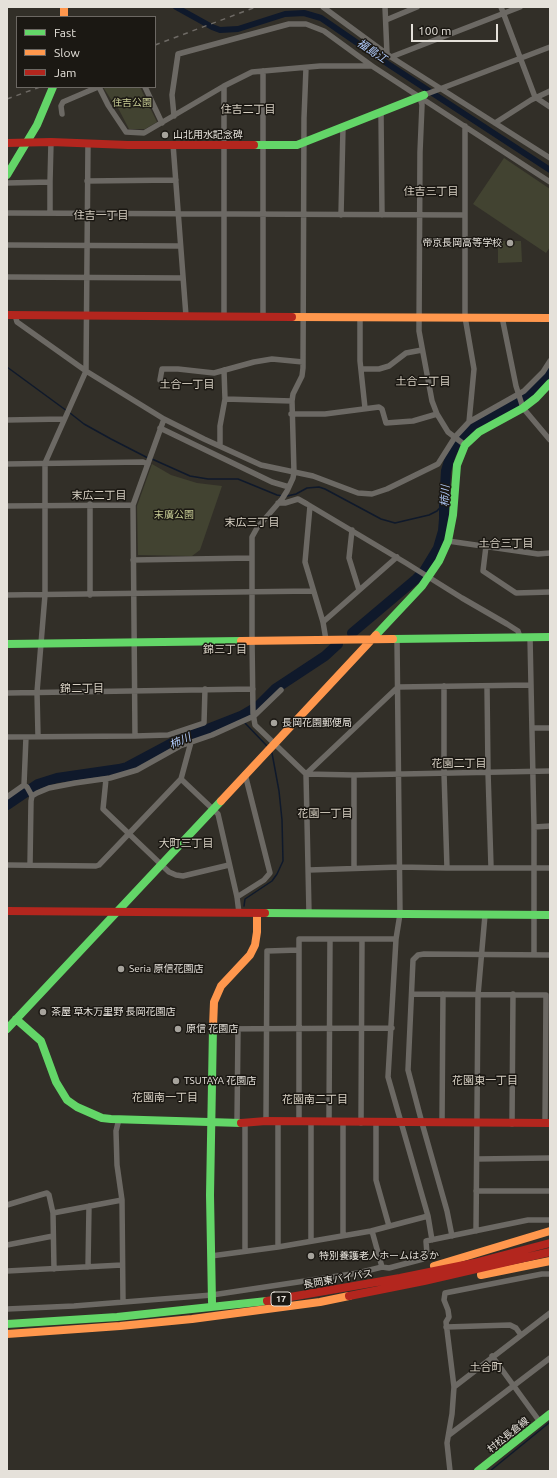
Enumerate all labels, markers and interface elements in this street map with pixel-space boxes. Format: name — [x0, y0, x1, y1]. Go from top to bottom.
legend — [16, 16, 156, 88]
scale bar — [413, 16, 500, 42]
text: 100 m — [418, 24, 451, 37]
text: Fast — [54, 26, 76, 39]
water label: 福島江 — [355, 36, 389, 66]
text: Slow — [54, 46, 80, 59]
text: Jam — [54, 66, 76, 79]
park label: 住吉公園 — [112, 97, 152, 109]
district label: 住吉二丁目 — [221, 102, 275, 116]
place label: 山北用水記念碑 — [173, 129, 243, 141]
marker: 山北用水記念碑 — [160, 130, 170, 140]
district label: 住吉三丁目 — [404, 184, 458, 198]
district label: 住吉一丁目 — [74, 208, 128, 222]
place label: 帝京長岡高等学校 — [422, 237, 502, 249]
marker: 帝京長岡高等学校 — [505, 238, 515, 248]
district label: 土合二丁目 — [396, 374, 450, 388]
district label: 土合一丁目 — [160, 377, 214, 391]
water label: 柿川 — [438, 485, 452, 507]
district label: 末広二丁目 — [72, 488, 126, 502]
park label: 末廣公園 — [154, 509, 194, 521]
district label: 末広三丁目 — [225, 515, 279, 529]
district label: 土合三丁目 — [479, 536, 533, 550]
district label: 錦三丁目 — [203, 642, 247, 656]
district label: 錦二丁目 — [60, 681, 104, 695]
place label: 長岡花園郵便局 — [282, 717, 352, 729]
marker: 長岡花園郵便局 — [269, 718, 279, 728]
water label: 柿川 — [167, 731, 193, 751]
district label: 花園二丁目 — [432, 756, 486, 770]
district label: 花園一丁目 — [298, 806, 352, 820]
district label: 大町三丁目 — [159, 836, 213, 850]
place label: Seria 原信花園店 — [129, 963, 203, 975]
marker: Seria 原信花園店 — [116, 964, 126, 974]
place label: 茶屋 草木万里野 長岡花園店 — [51, 1006, 176, 1018]
marker: 茶屋 草木万里野 長岡花園店 — [38, 1007, 48, 1017]
place label: 原信 花園店 — [186, 1023, 238, 1035]
marker: 原信 花園店 — [173, 1024, 183, 1034]
district label: 花園東一丁目 — [452, 1073, 518, 1087]
place label: TSUTAYA 花園店 — [184, 1075, 256, 1087]
marker: TSUTAYA 花園店 — [171, 1076, 181, 1086]
district label: 花園南一丁目 — [132, 1090, 198, 1104]
district label: 花園南二丁目 — [282, 1092, 348, 1106]
place label: 特別養護老人ホームはるか — [319, 1250, 439, 1262]
marker: 特別養護老人ホームはるか — [306, 1251, 316, 1261]
street label: 長岡東バイパス — [302, 1267, 374, 1291]
road number: 17 — [271, 1292, 291, 1306]
district label: 土合町 — [470, 1360, 502, 1374]
street label: 村松長倉線 — [485, 1415, 531, 1455]

